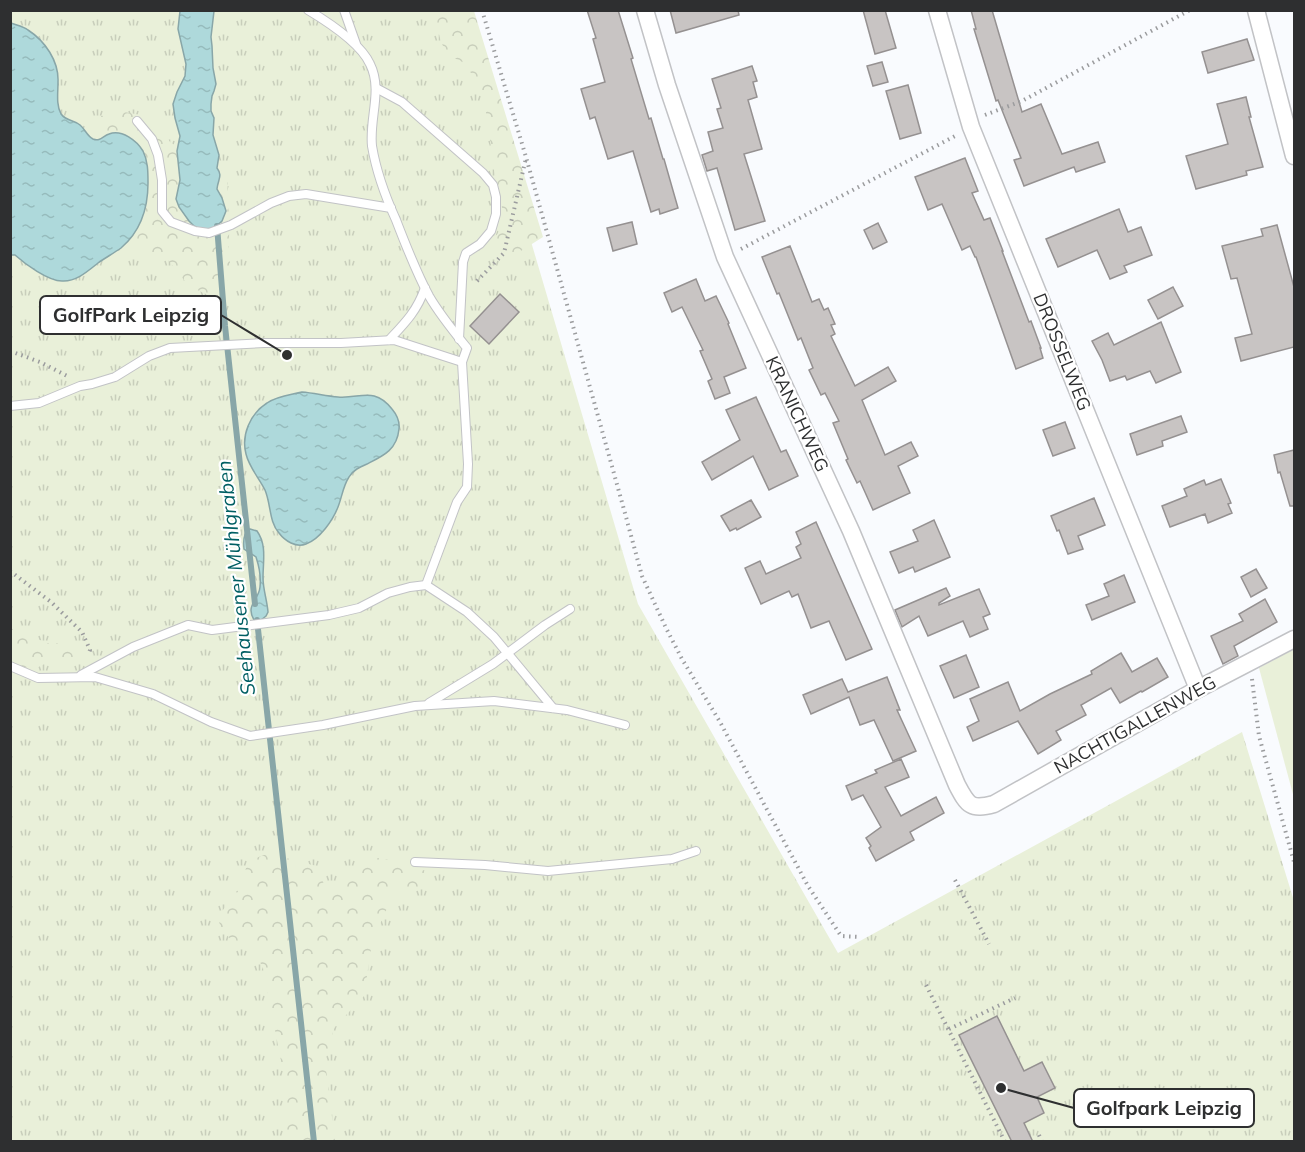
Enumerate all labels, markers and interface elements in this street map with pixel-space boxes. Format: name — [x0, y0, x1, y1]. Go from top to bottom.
street label: DROSSELWEG — [1028, 290, 1096, 414]
callout: GolfPark Leipzig — [40, 296, 221, 334]
text: GolfPark Leipzig — [53, 302, 209, 327]
street label: KRANICHWEG — [761, 352, 834, 475]
water label: Seehausener Mühlgraben — [211, 459, 260, 697]
street label: NACHTIGALLENWEG — [1050, 670, 1220, 779]
callout: Golfpark Leipzig — [1074, 1089, 1254, 1127]
text: Golfpark Leipzig — [1086, 1095, 1242, 1120]

